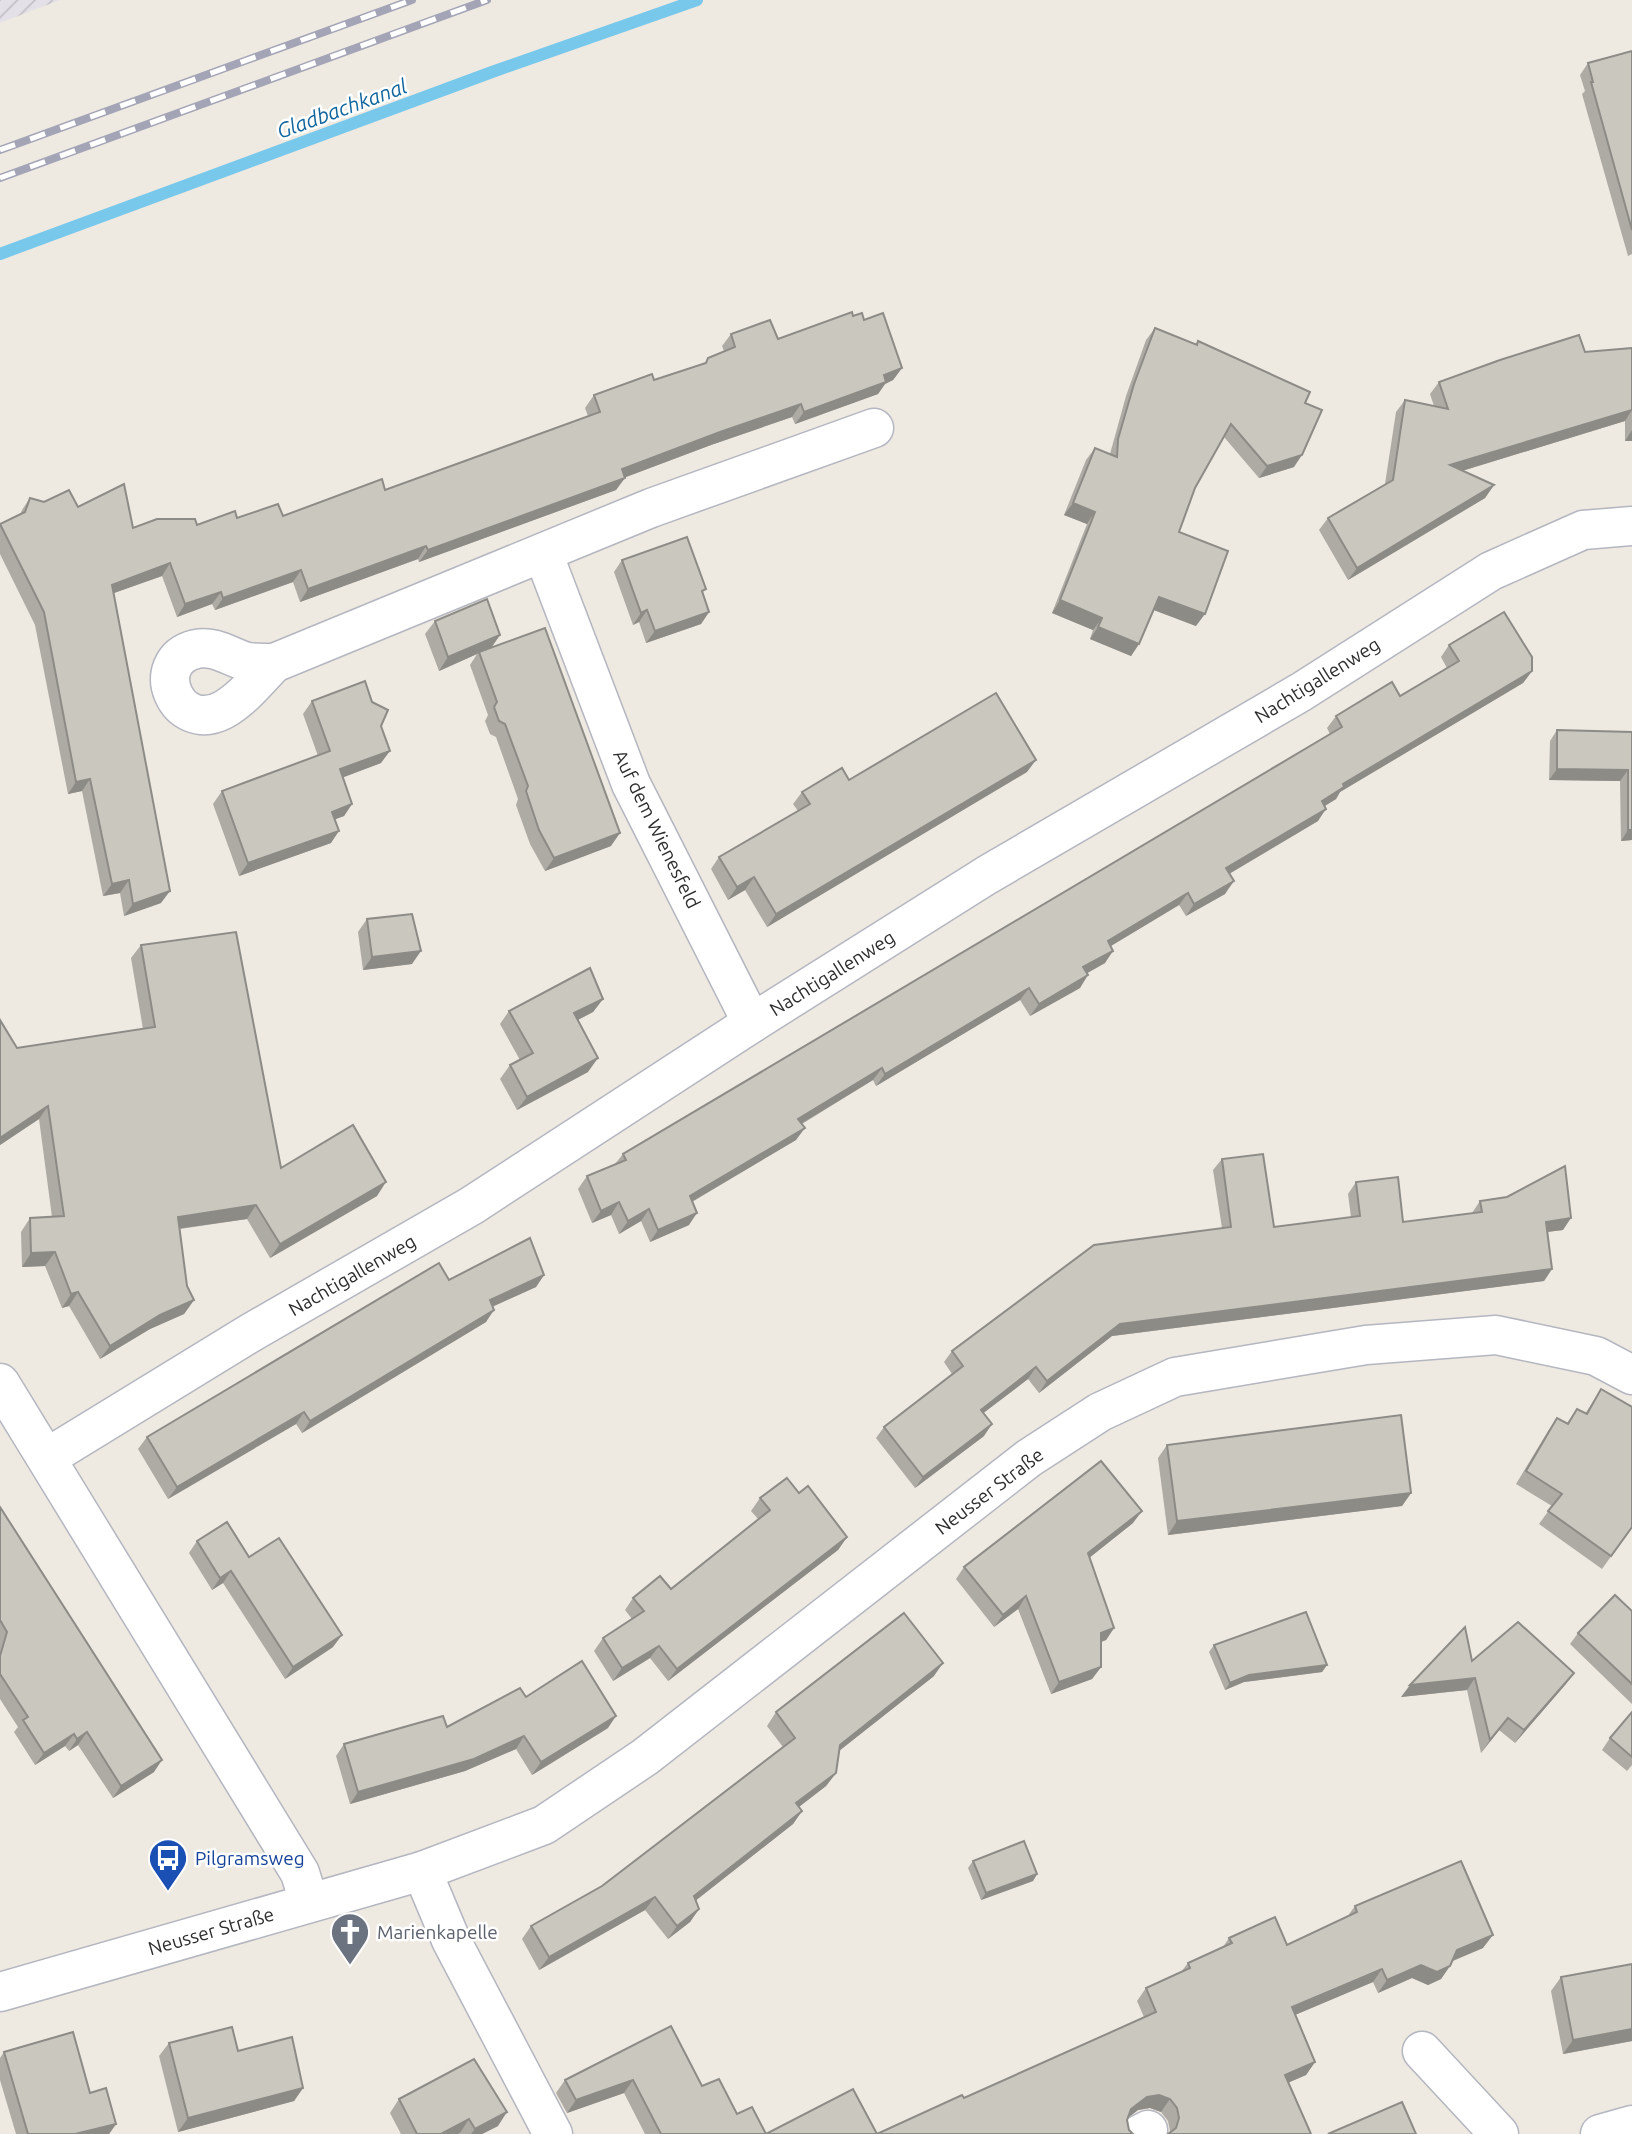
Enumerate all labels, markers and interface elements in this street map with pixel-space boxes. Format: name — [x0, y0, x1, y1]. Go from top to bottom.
water label: Gladbachkanal — [273, 73, 410, 143]
street label: Nachtigallenweg — [1250, 633, 1384, 727]
street label: Auf dem Wienesfeld — [609, 746, 705, 912]
street label: Nachtigallenweg — [765, 926, 899, 1020]
street label: Nachtigallenweg — [284, 1230, 420, 1320]
street label: Neusser Straße — [931, 1443, 1047, 1539]
bus stop icon: Pilgramsweg — [147, 1837, 189, 1892]
place label: Pilgramsweg — [195, 1847, 305, 1869]
street label: Neusser Straße — [146, 1903, 276, 1959]
church icon: Marienkapelle — [329, 1911, 371, 1966]
place label: Marienkapelle — [377, 1921, 498, 1943]

